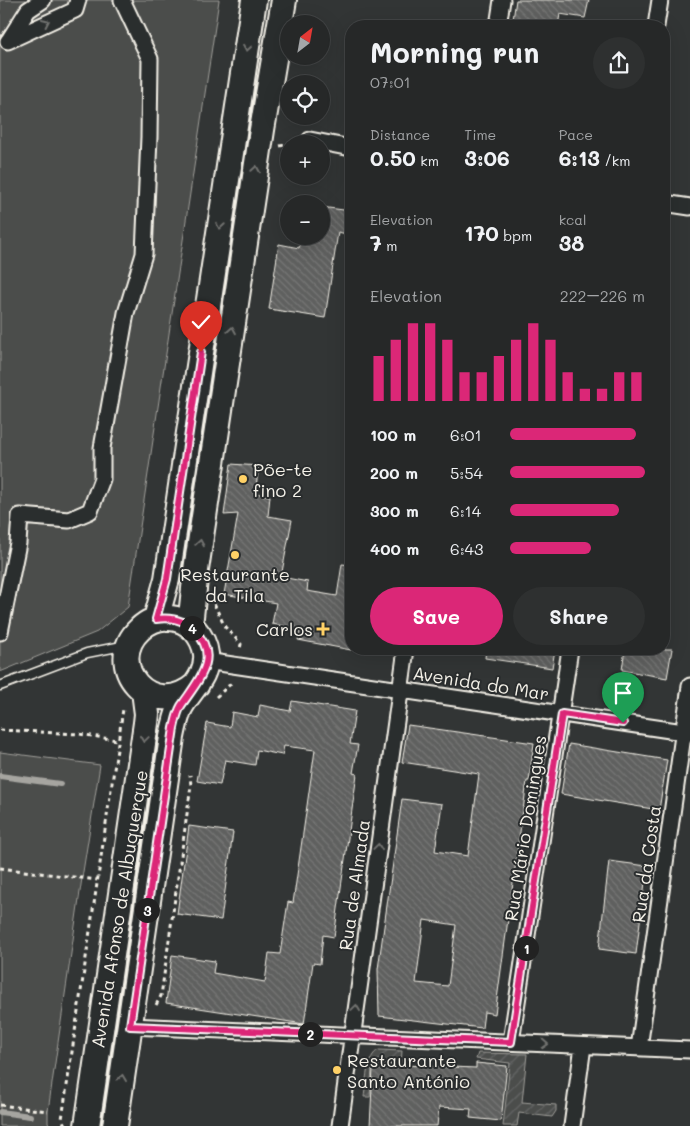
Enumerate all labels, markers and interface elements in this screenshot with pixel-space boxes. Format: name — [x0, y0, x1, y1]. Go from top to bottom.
north arrow — [280, 15, 330, 65]
map controls — [280, 15, 330, 245]
one-way arrow — [41, 18, 50, 29]
text: Morning run — [370, 34, 539, 70]
button: share — [593, 37, 645, 89]
one-way arrow — [242, 45, 253, 53]
text: 07:01 — [370, 71, 411, 92]
button: locate — [280, 75, 330, 125]
text: Distance — [370, 125, 430, 144]
text: Time — [464, 125, 496, 144]
text: Pace — [559, 125, 593, 144]
button: + — [280, 135, 330, 185]
text: 0.50 — [370, 144, 416, 171]
text: 3:06 — [464, 144, 510, 171]
text: 6:13 — [559, 144, 600, 171]
text: km — [416, 151, 439, 170]
text: /km — [600, 151, 630, 170]
one-way arrow — [251, 165, 261, 174]
button: − — [280, 195, 330, 245]
text: Elevation — [370, 210, 433, 229]
text: kcal — [559, 210, 587, 229]
text: 170 — [464, 219, 499, 246]
one-way arrow — [215, 223, 226, 231]
text: bpm — [499, 226, 532, 245]
text: 7 — [370, 229, 382, 256]
text: 38 — [559, 229, 584, 256]
text: m — [382, 236, 397, 255]
text: Elevation — [370, 285, 442, 306]
text: 222–226 m — [560, 285, 645, 306]
pin — [180, 301, 222, 352]
icon: check — [187, 308, 215, 336]
one-way arrow — [226, 326, 237, 334]
text: 100 m — [370, 424, 416, 445]
text: 6:01 — [450, 424, 482, 445]
place label: Põe-te fino 2 — [253, 457, 312, 502]
text: 200 m — [370, 462, 418, 483]
text: 5:54 — [450, 462, 483, 483]
marker: Põe-te fino 2 — [237, 473, 249, 485]
text: 300 m — [370, 500, 419, 521]
text: 6:14 — [450, 500, 481, 521]
one-way arrow — [194, 538, 205, 546]
text: 400 m — [370, 538, 419, 559]
text: 6:43 — [450, 538, 483, 559]
marker: Restaurante da Tila — [229, 549, 241, 561]
place label: Restaurante da Tila — [180, 562, 290, 607]
button: Save — [370, 587, 503, 645]
button: Share — [513, 587, 645, 645]
pin: 4 — [180, 616, 204, 640]
place label: Carlos — [256, 617, 313, 641]
text: 4 — [188, 619, 197, 638]
marker: Carlos — [317, 623, 329, 635]
street label: Avenida do Mar — [411, 660, 551, 706]
pin — [602, 672, 644, 723]
icon: arrive — [609, 679, 637, 707]
street label: Rua Mário Domingues — [498, 733, 552, 923]
one-way arrow — [139, 736, 150, 744]
street label: Avenida Afonso de Albuquerque — [85, 768, 153, 1050]
street label: Rua da Costa — [626, 804, 666, 924]
street label: Rua de Almada — [333, 818, 375, 952]
one-way arrow — [372, 843, 383, 851]
pin: 3 — [134, 898, 160, 922]
text: 3 — [143, 901, 152, 920]
pin: 1 — [514, 936, 538, 960]
text: 1 — [523, 939, 530, 958]
one-way arrow — [351, 1004, 361, 1013]
pin: 2 — [298, 1022, 322, 1046]
text: 2 — [307, 1025, 314, 1044]
one-way arrow — [542, 1039, 550, 1049]
place label: Restaurante Santo António — [347, 1048, 470, 1093]
marker: Restaurante Santo António — [331, 1064, 343, 1076]
one-way arrow — [116, 1073, 127, 1081]

